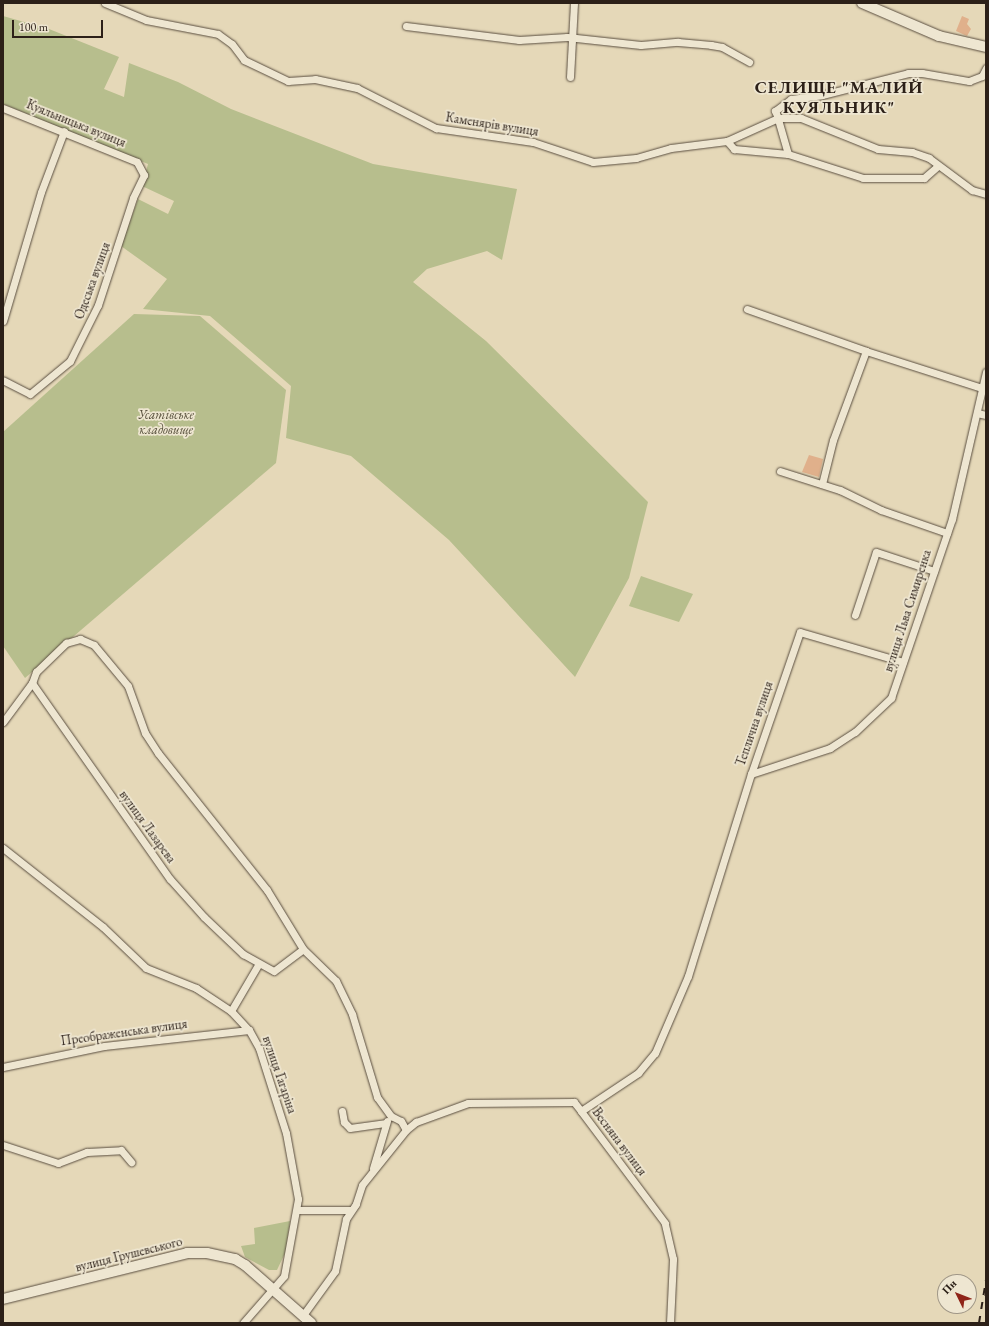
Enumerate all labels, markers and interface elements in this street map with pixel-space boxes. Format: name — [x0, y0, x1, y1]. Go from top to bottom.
scale bar — [14, 12, 105, 38]
text: 100 m — [19, 19, 48, 35]
district label: СЕЛИЩЕ "МАЛИЙ КУЯЛЬНИК" — [755, 78, 923, 118]
street label: Куяльницька вулиця — [24, 97, 128, 151]
street label: Каменярів вулиця — [444, 110, 540, 140]
street label: Одеська вулиця — [72, 240, 114, 322]
park label: Усатівське кладовище — [138, 408, 194, 439]
street label: вулиця Льва Симиренка — [881, 548, 935, 674]
street label: Теплична вулиця — [733, 680, 777, 768]
street label: вулиця Лазарева — [115, 788, 179, 866]
street label: Преображенська вулиця — [60, 1016, 188, 1050]
street label: вулиця Гагаріна — [258, 1034, 300, 1116]
street label: Весняна вулиця — [588, 1105, 650, 1179]
street label: вулиця Грушевського — [74, 1234, 184, 1276]
north arrow — [937, 1274, 977, 1314]
text: Пн — [939, 1276, 959, 1297]

